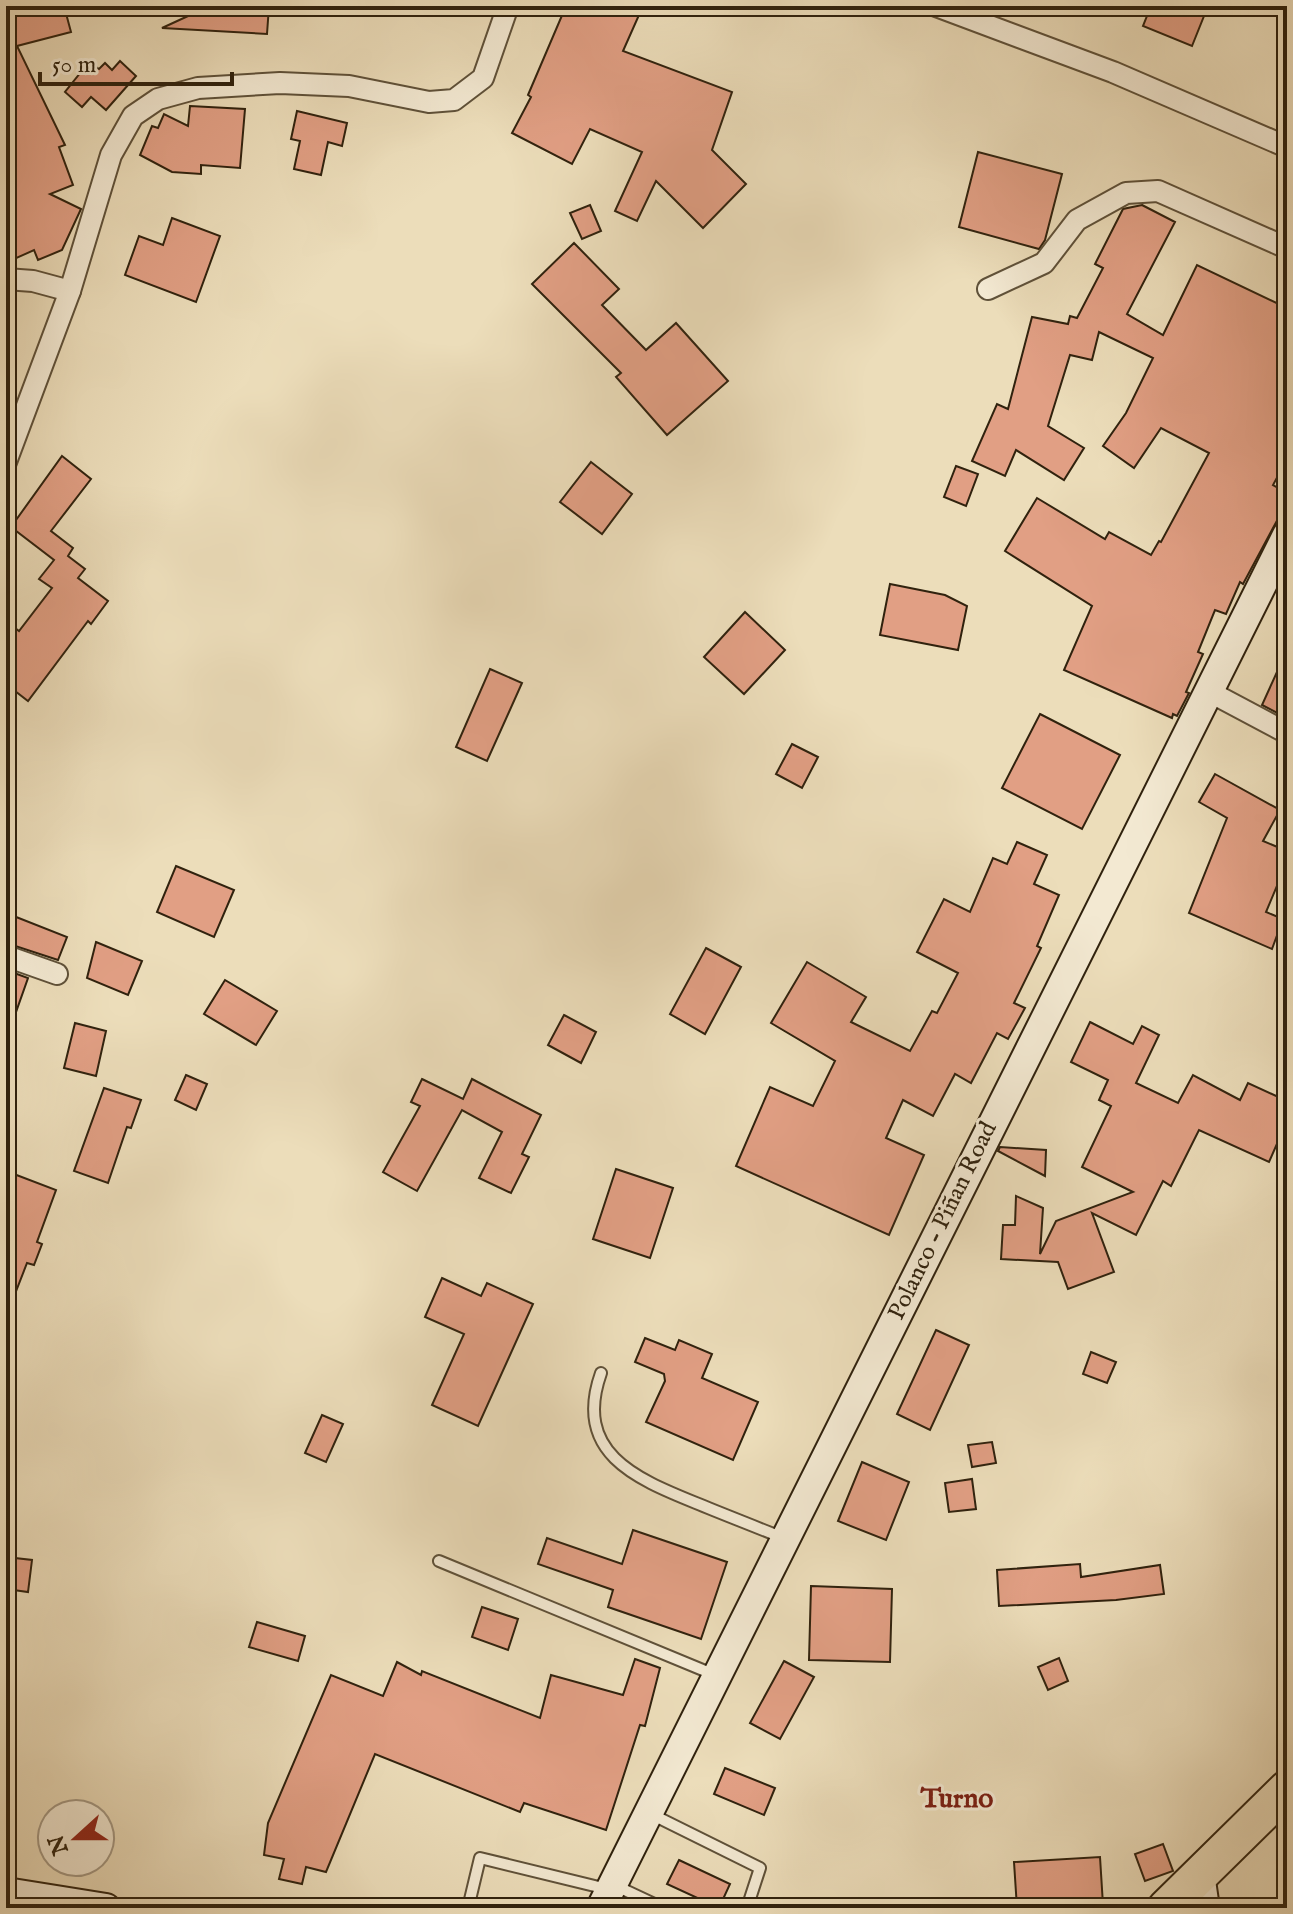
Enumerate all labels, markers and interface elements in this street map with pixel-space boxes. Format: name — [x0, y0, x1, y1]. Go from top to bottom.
scale bar — [40, 36, 232, 86]
text: 50 m — [52, 50, 96, 81]
street label: Polanco - Piñan Road — [882, 1117, 1004, 1325]
district label: Turno — [920, 1782, 993, 1817]
north arrow — [36, 1798, 116, 1878]
text: N — [43, 1831, 76, 1859]

